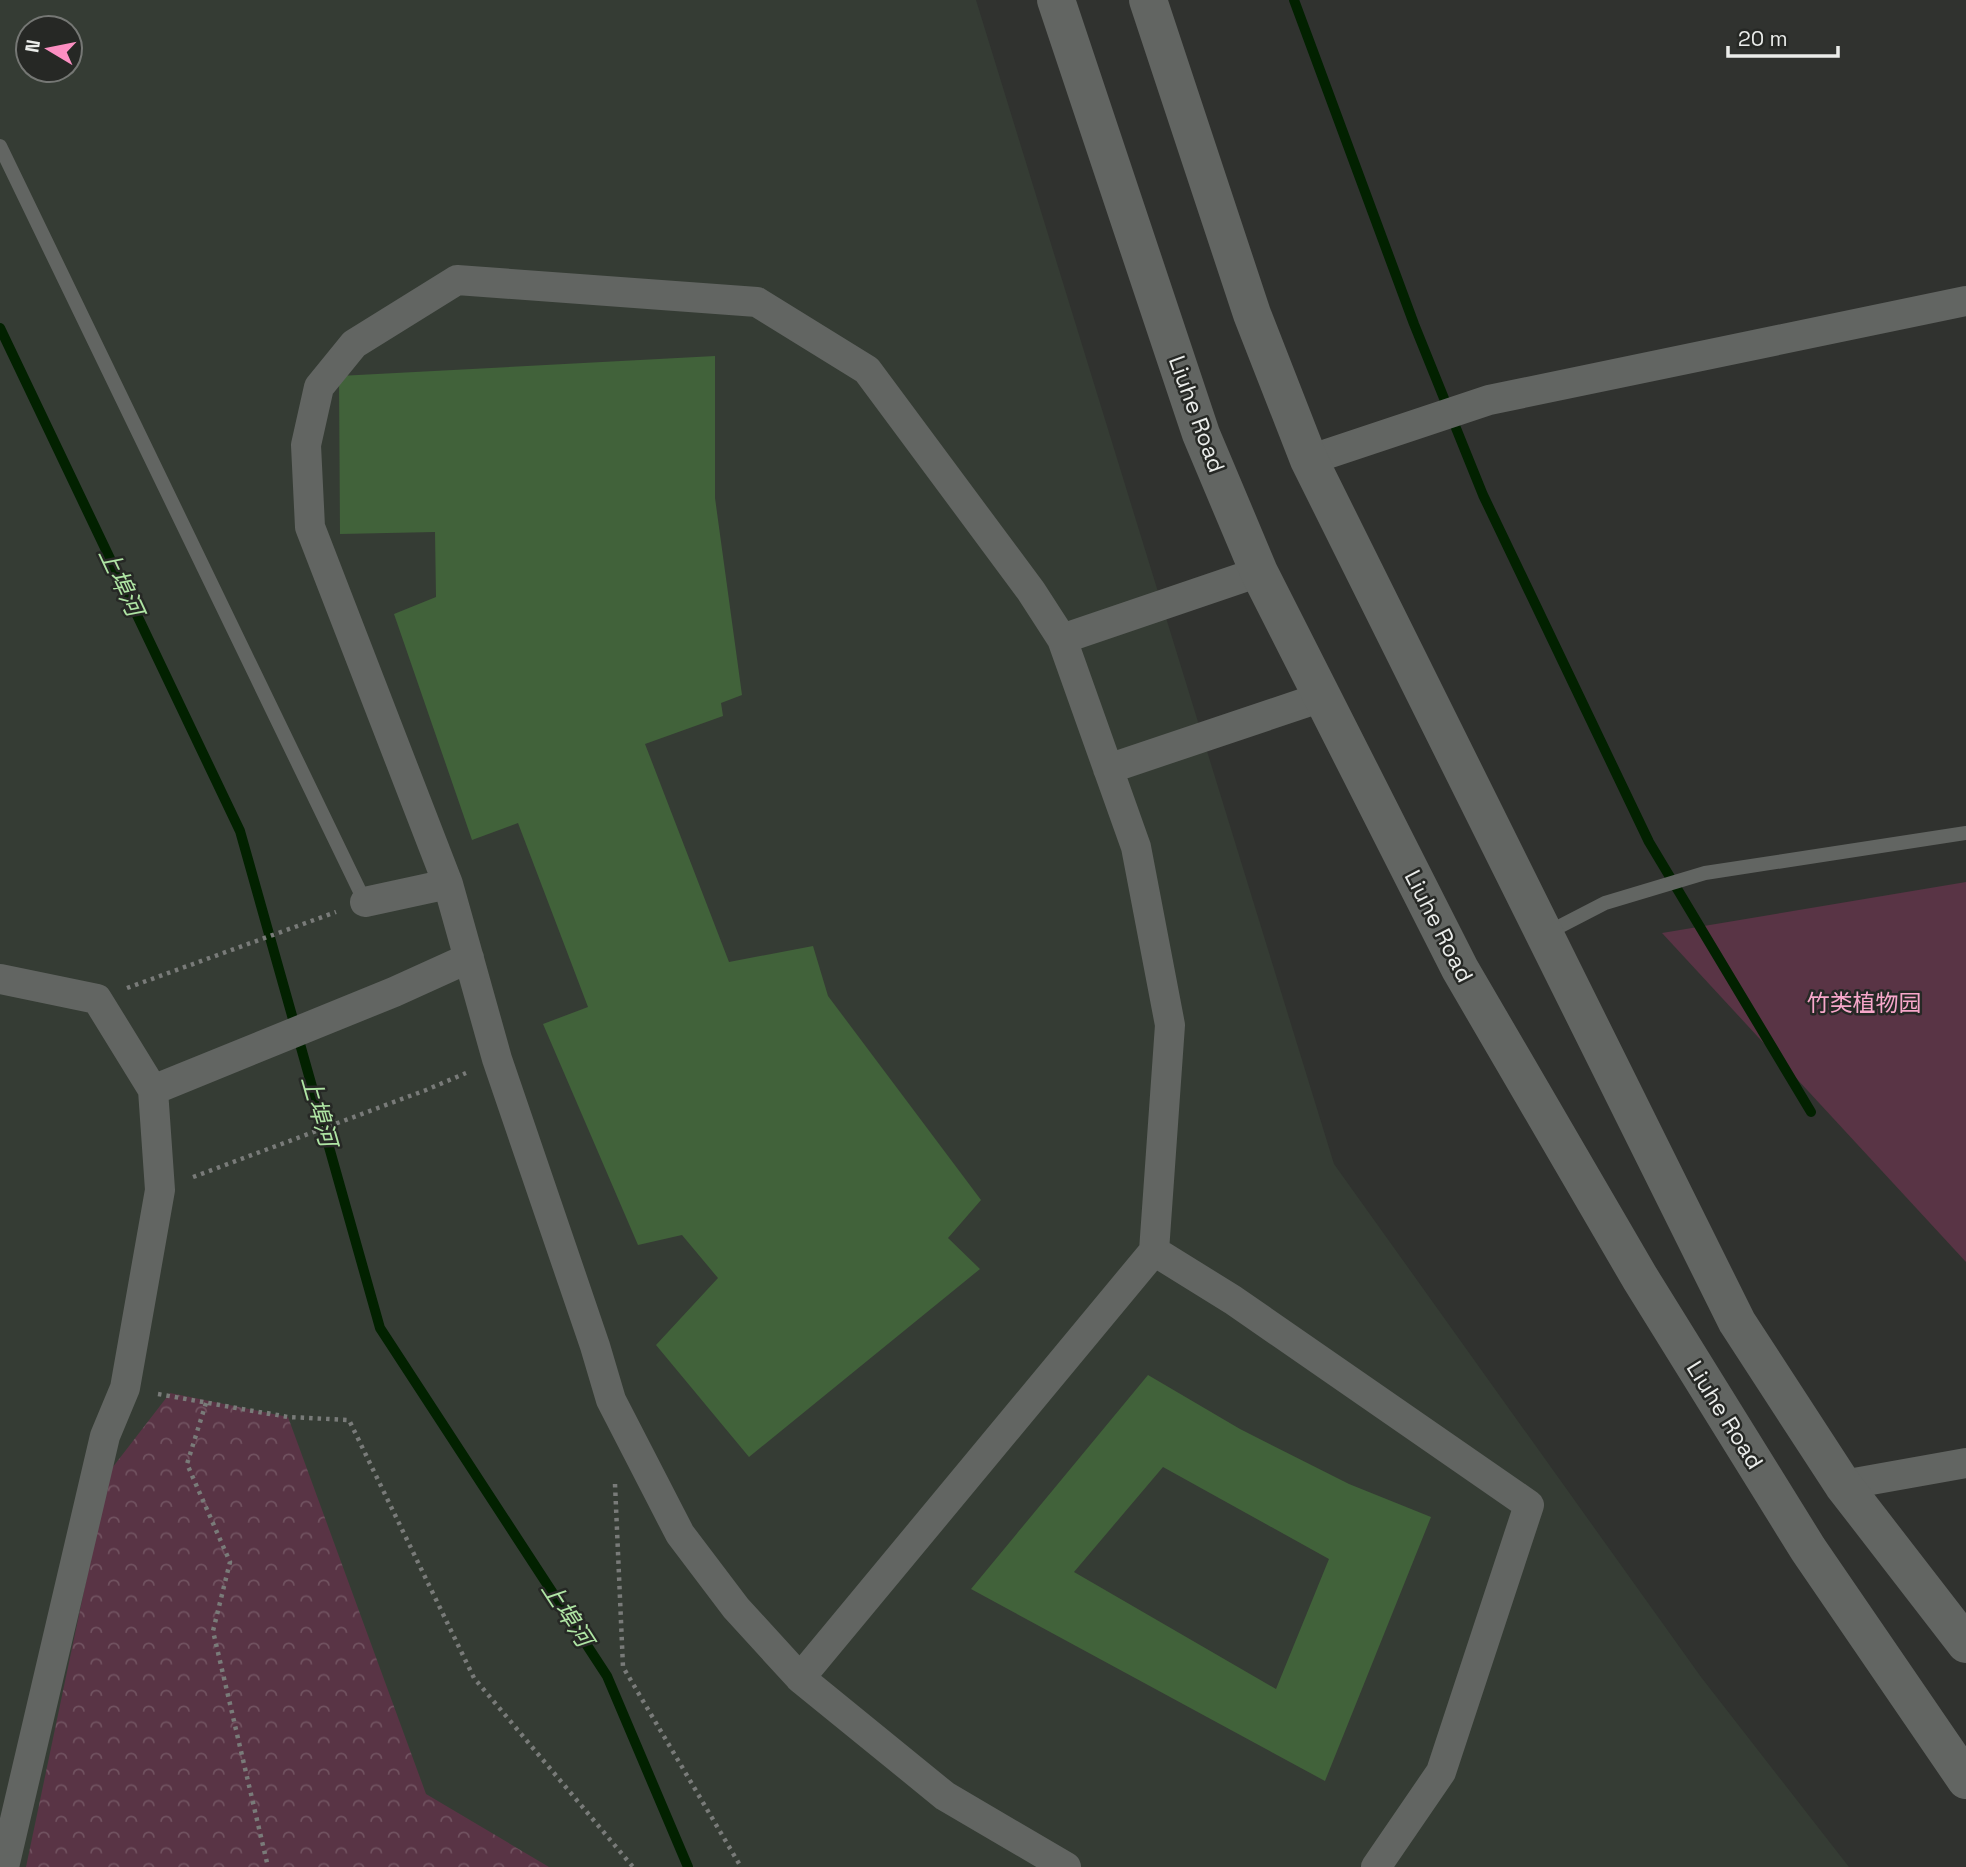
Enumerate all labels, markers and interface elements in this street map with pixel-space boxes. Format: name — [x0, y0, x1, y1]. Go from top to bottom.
north arrow — [14, 14, 84, 84]
scale bar — [1728, 14, 1838, 58]
text: 20 m — [1738, 25, 1788, 52]
text: N — [19, 38, 46, 55]
street label: Liuhe Road — [1162, 351, 1232, 477]
water label: 上埠河 — [92, 543, 152, 625]
street label: Liuhe Road — [1398, 865, 1480, 987]
park label: 竹类植物园 — [1807, 988, 1922, 1018]
water label: 上埠河 — [295, 1072, 345, 1154]
street label: Liuhe Road — [1680, 1355, 1770, 1475]
water label: 上埠河 — [535, 1575, 602, 1656]

